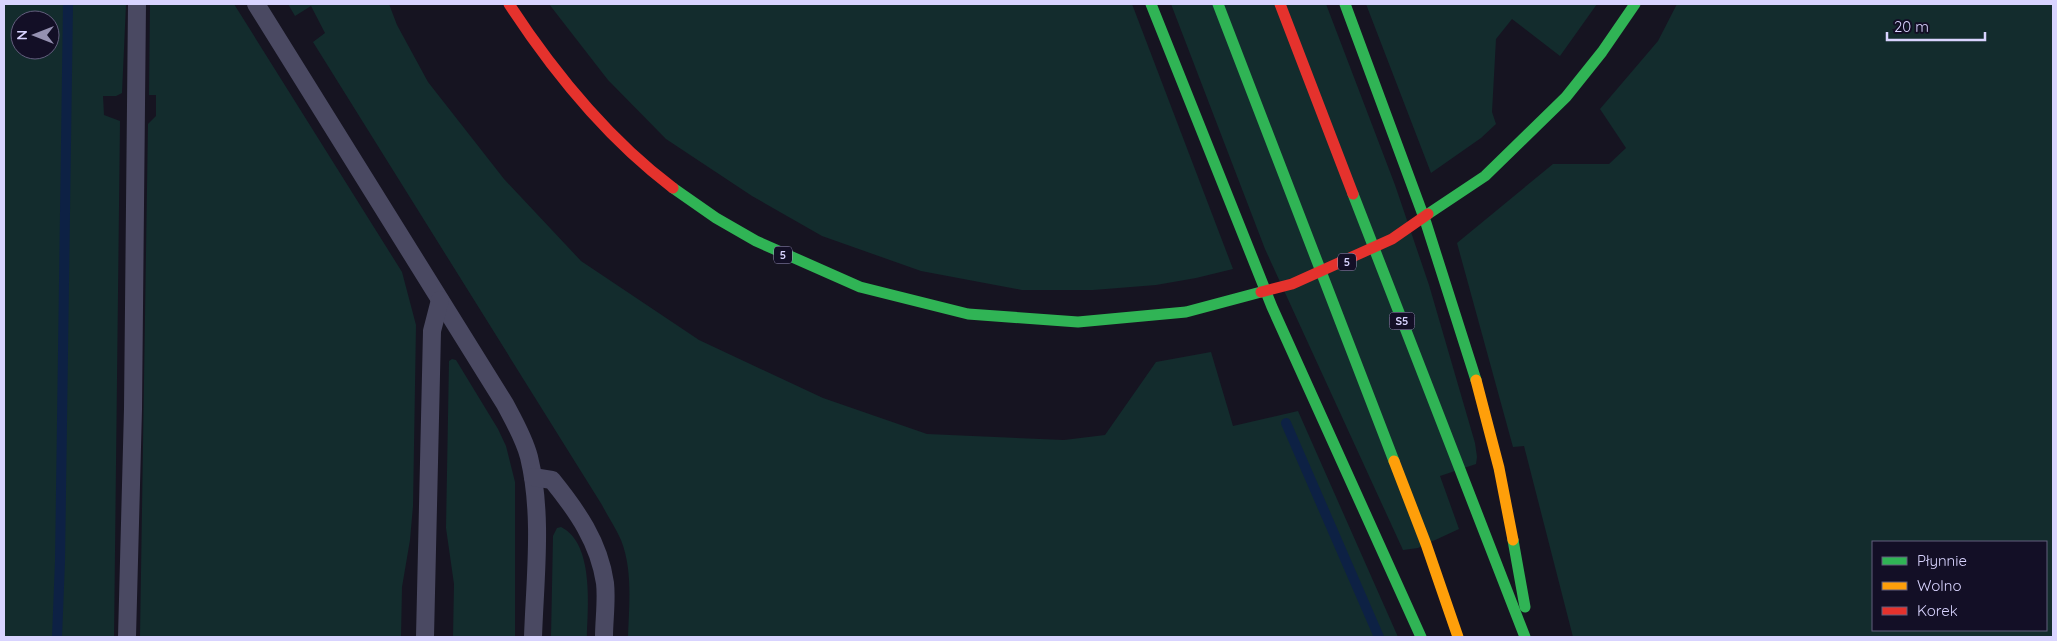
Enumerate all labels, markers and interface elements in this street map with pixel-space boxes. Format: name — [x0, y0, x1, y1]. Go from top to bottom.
north arrow — [10, 10, 60, 60]
scale bar — [1887, 10, 1984, 42]
text: 20 m — [1894, 17, 1929, 36]
text: N — [13, 30, 31, 40]
road number: 5 — [774, 246, 792, 264]
road number: 5 — [1338, 253, 1356, 270]
road number: S5 — [1390, 312, 1414, 330]
legend — [1872, 541, 2047, 631]
text: Płynnie — [1917, 551, 1967, 570]
text: Wolno — [1917, 576, 1962, 595]
text: Korek — [1917, 601, 1958, 620]

